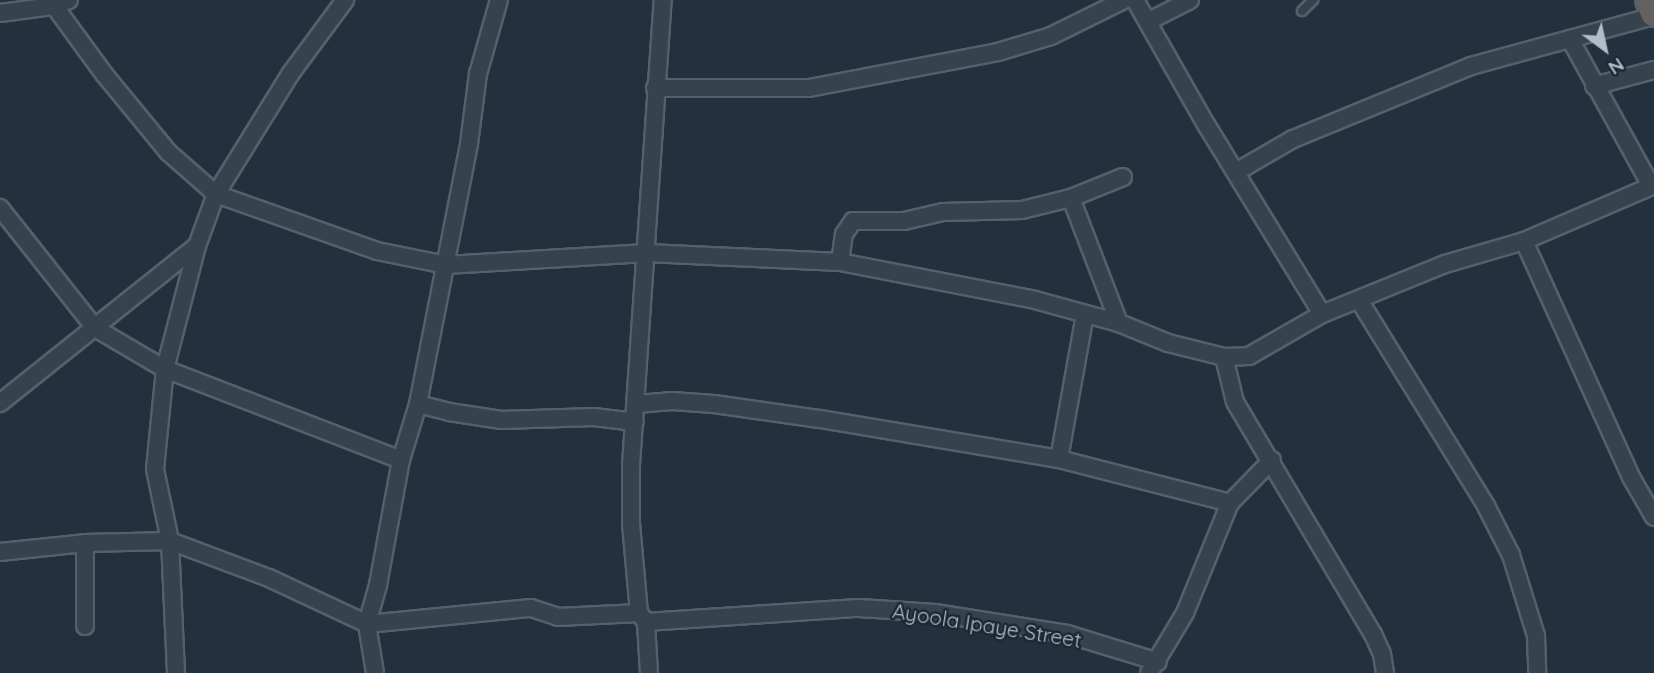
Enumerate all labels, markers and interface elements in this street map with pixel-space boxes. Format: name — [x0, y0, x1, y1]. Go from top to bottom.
north arrow — [1570, 14, 1640, 84]
text: N — [1604, 53, 1629, 80]
street label: Ayoola Ipaye Street — [891, 598, 1083, 652]

